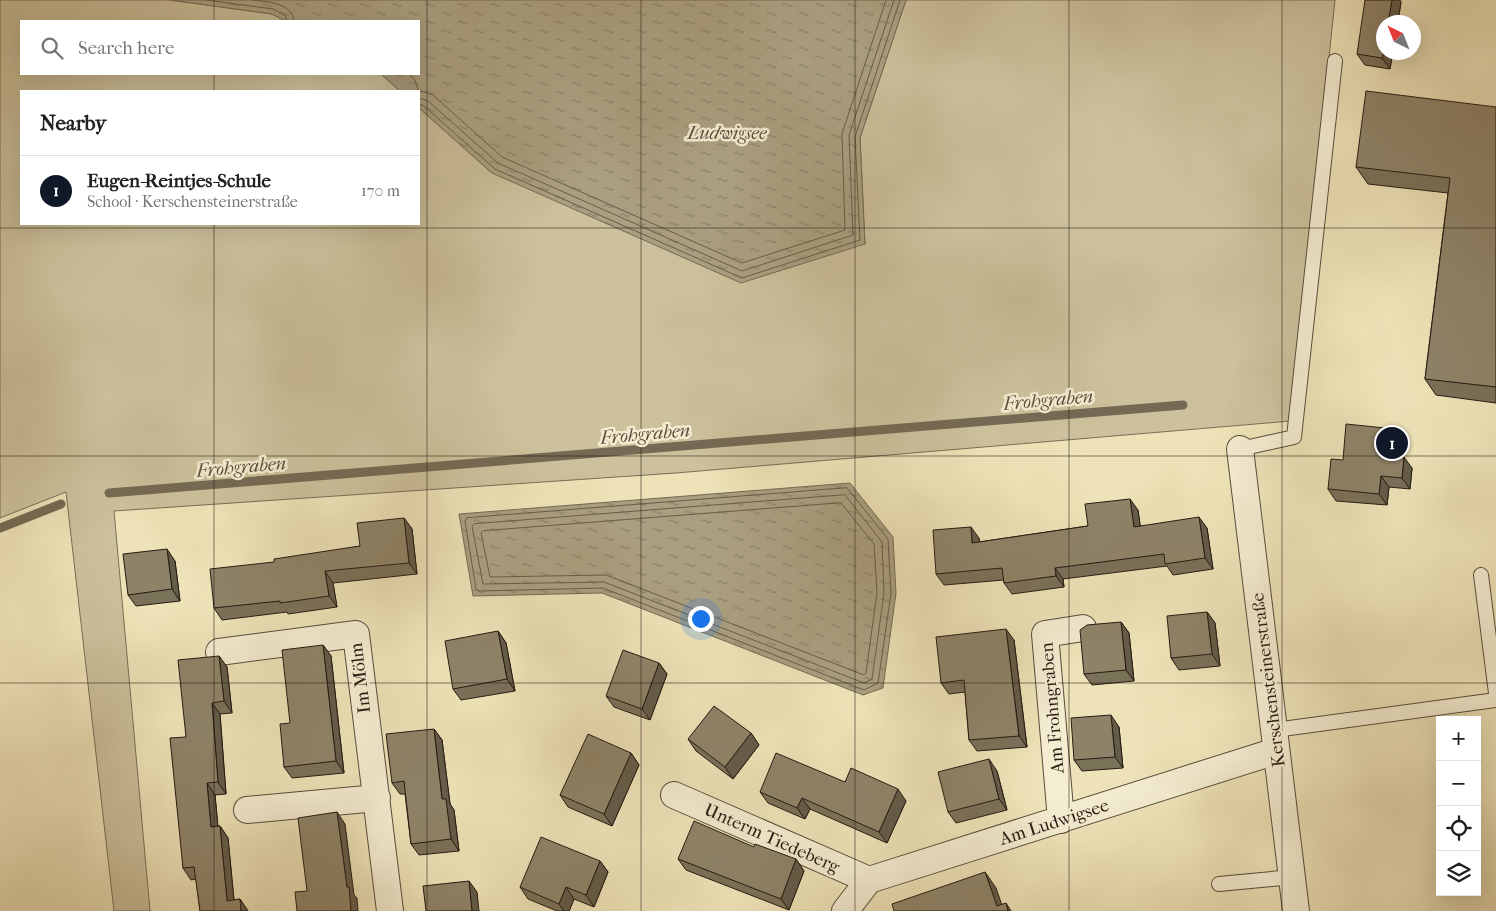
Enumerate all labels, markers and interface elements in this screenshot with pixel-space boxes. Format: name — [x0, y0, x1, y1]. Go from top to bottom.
north arrow — [1376, 15, 1421, 60]
search box — [20, 20, 420, 75]
icon: search — [38, 34, 66, 62]
text: Search here — [78, 37, 174, 59]
text: Nearby — [40, 111, 106, 135]
water label: Ludwigsee — [685, 122, 768, 144]
text: Eugen-Reintjes-Schule — [87, 170, 271, 192]
text: 1 — [53, 181, 59, 200]
text: 170 m — [361, 181, 400, 200]
text: School · Kerschensteinerstraße — [87, 192, 298, 211]
water label: Frohgraben — [1001, 385, 1094, 415]
water label: Frohgraben — [598, 419, 691, 449]
pin: 1 — [1376, 424, 1408, 462]
water label: Frohgraben — [194, 452, 287, 482]
street label: Kerschensteinerstraße — [1247, 592, 1290, 768]
your location — [688, 606, 714, 632]
street label: Im Mölm — [346, 641, 375, 714]
street label: Am Frohngraben — [1036, 641, 1069, 775]
map controls — [1436, 716, 1481, 896]
button: + — [1436, 716, 1481, 761]
button: − — [1436, 761, 1481, 806]
street label: Am Ludwigsee — [996, 795, 1112, 850]
street label: Unterm Tiedeberg — [701, 799, 843, 878]
button: locate — [1436, 806, 1481, 851]
button: layers — [1436, 851, 1481, 896]

